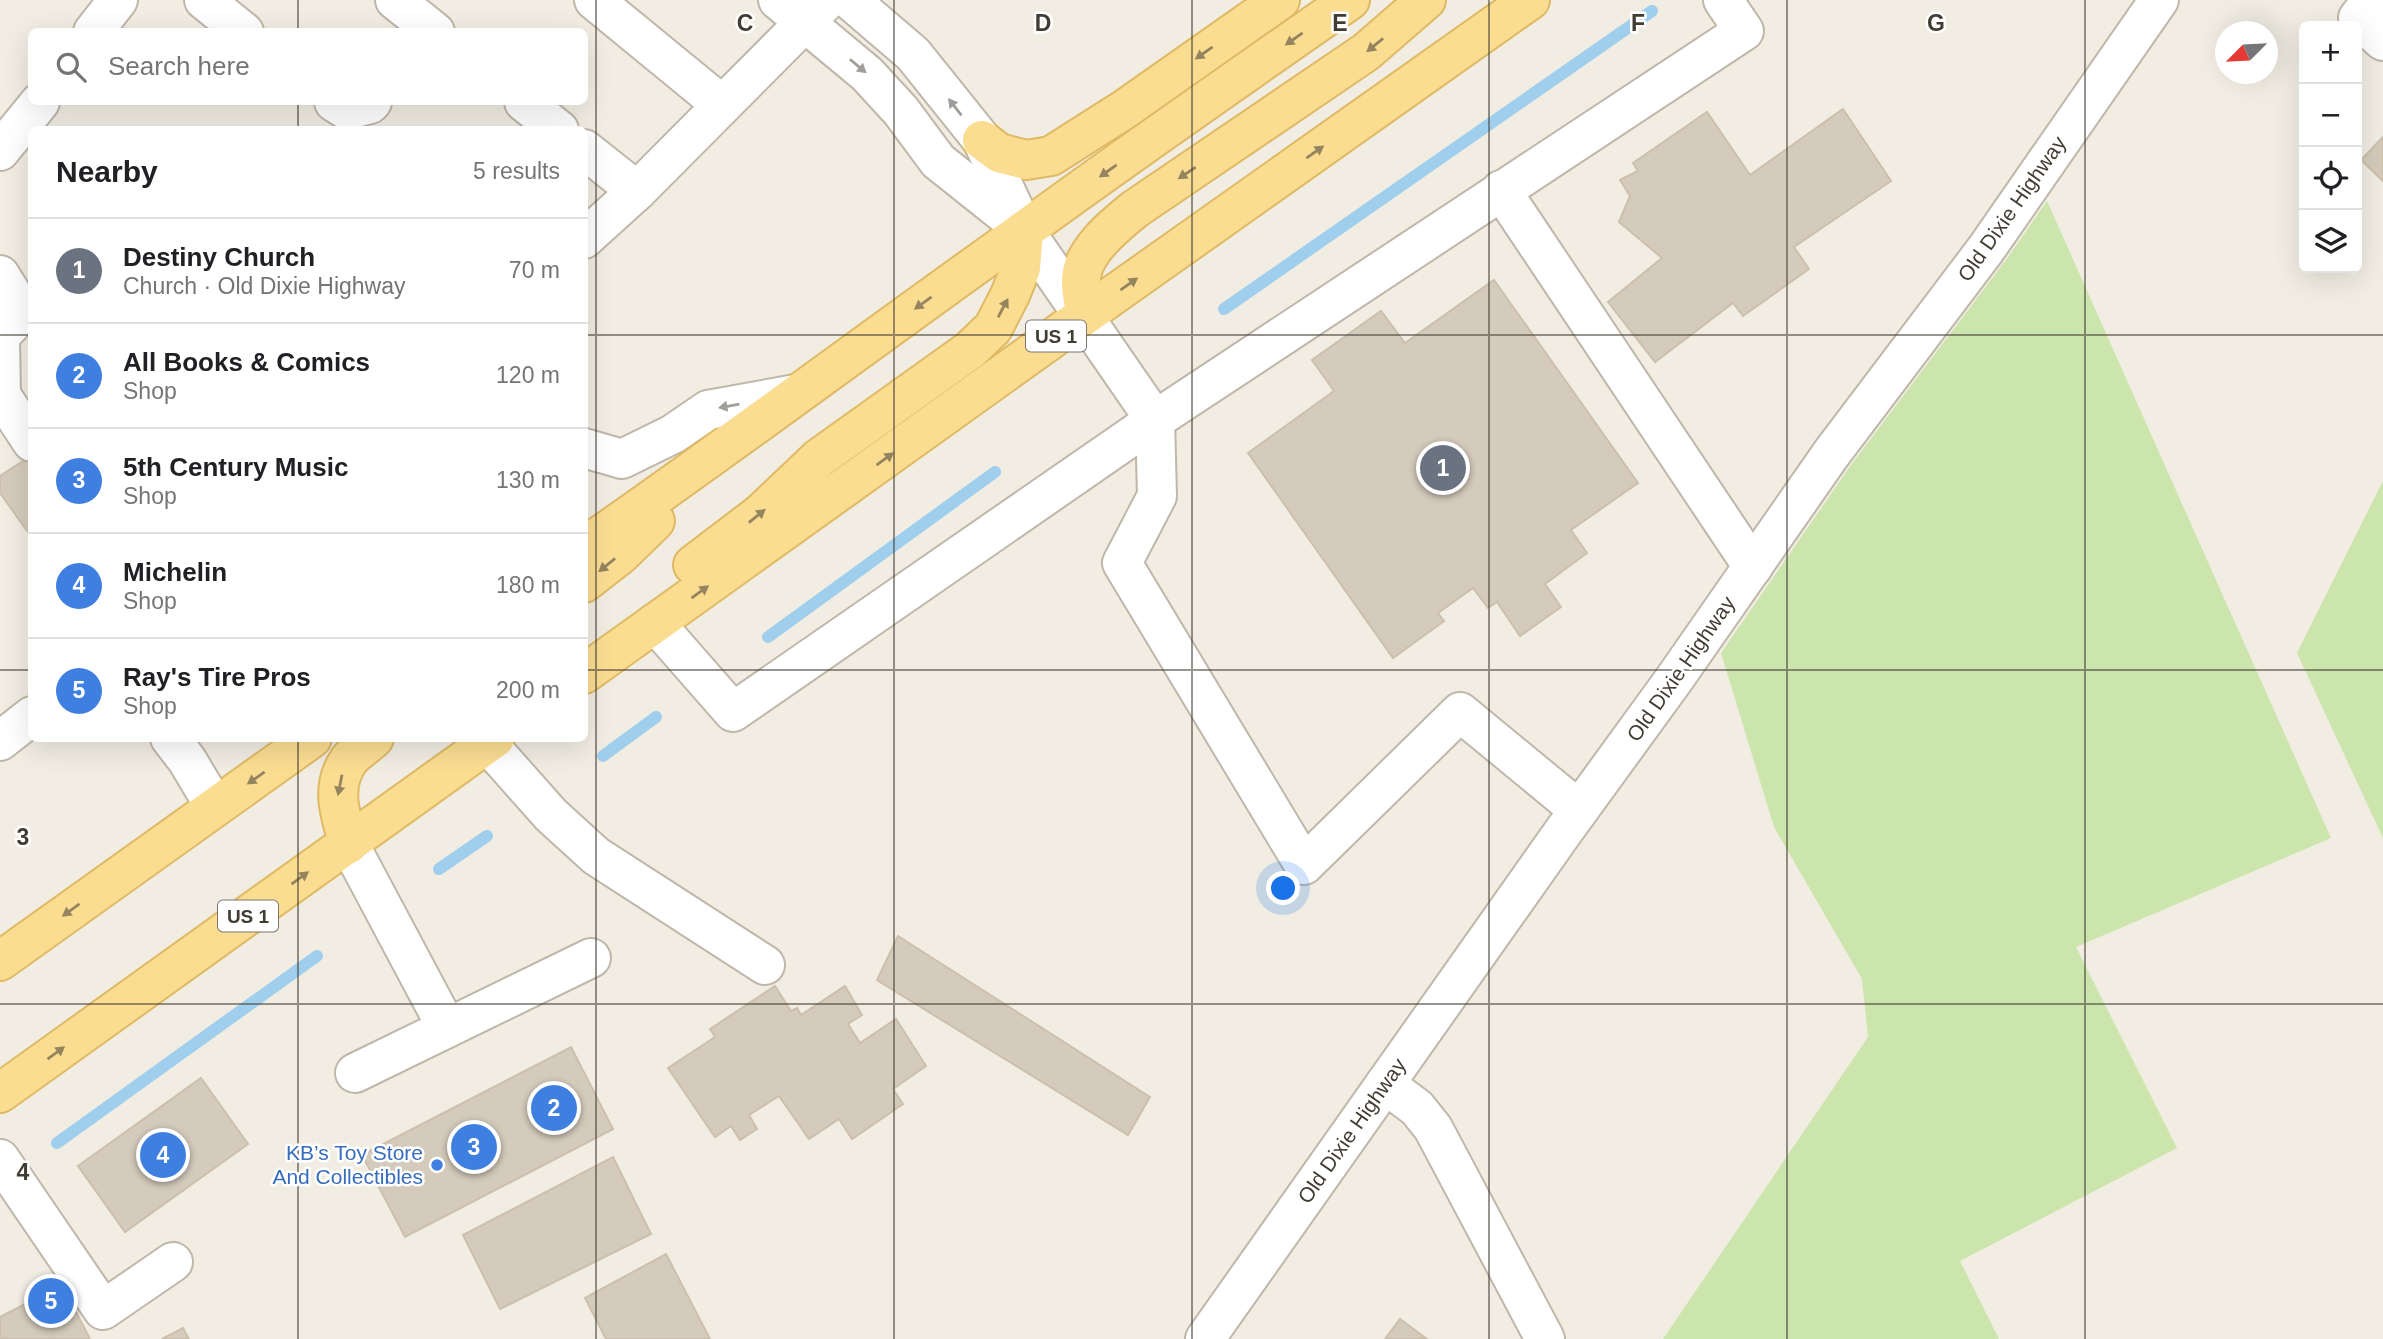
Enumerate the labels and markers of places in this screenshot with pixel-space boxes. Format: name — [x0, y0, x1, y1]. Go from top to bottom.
pin: 1 — [1420, 442, 1466, 494]
pin: 2 — [531, 1082, 577, 1134]
pin: 3 — [451, 1121, 497, 1173]
pin: 4 — [140, 1129, 186, 1181]
place label: KB’s Toy Store And Collectibles — [272, 1141, 423, 1188]
marker: KB’s Toy Store And Collectibles — [429, 1157, 445, 1173]
pin: 5 — [28, 1275, 74, 1327]

